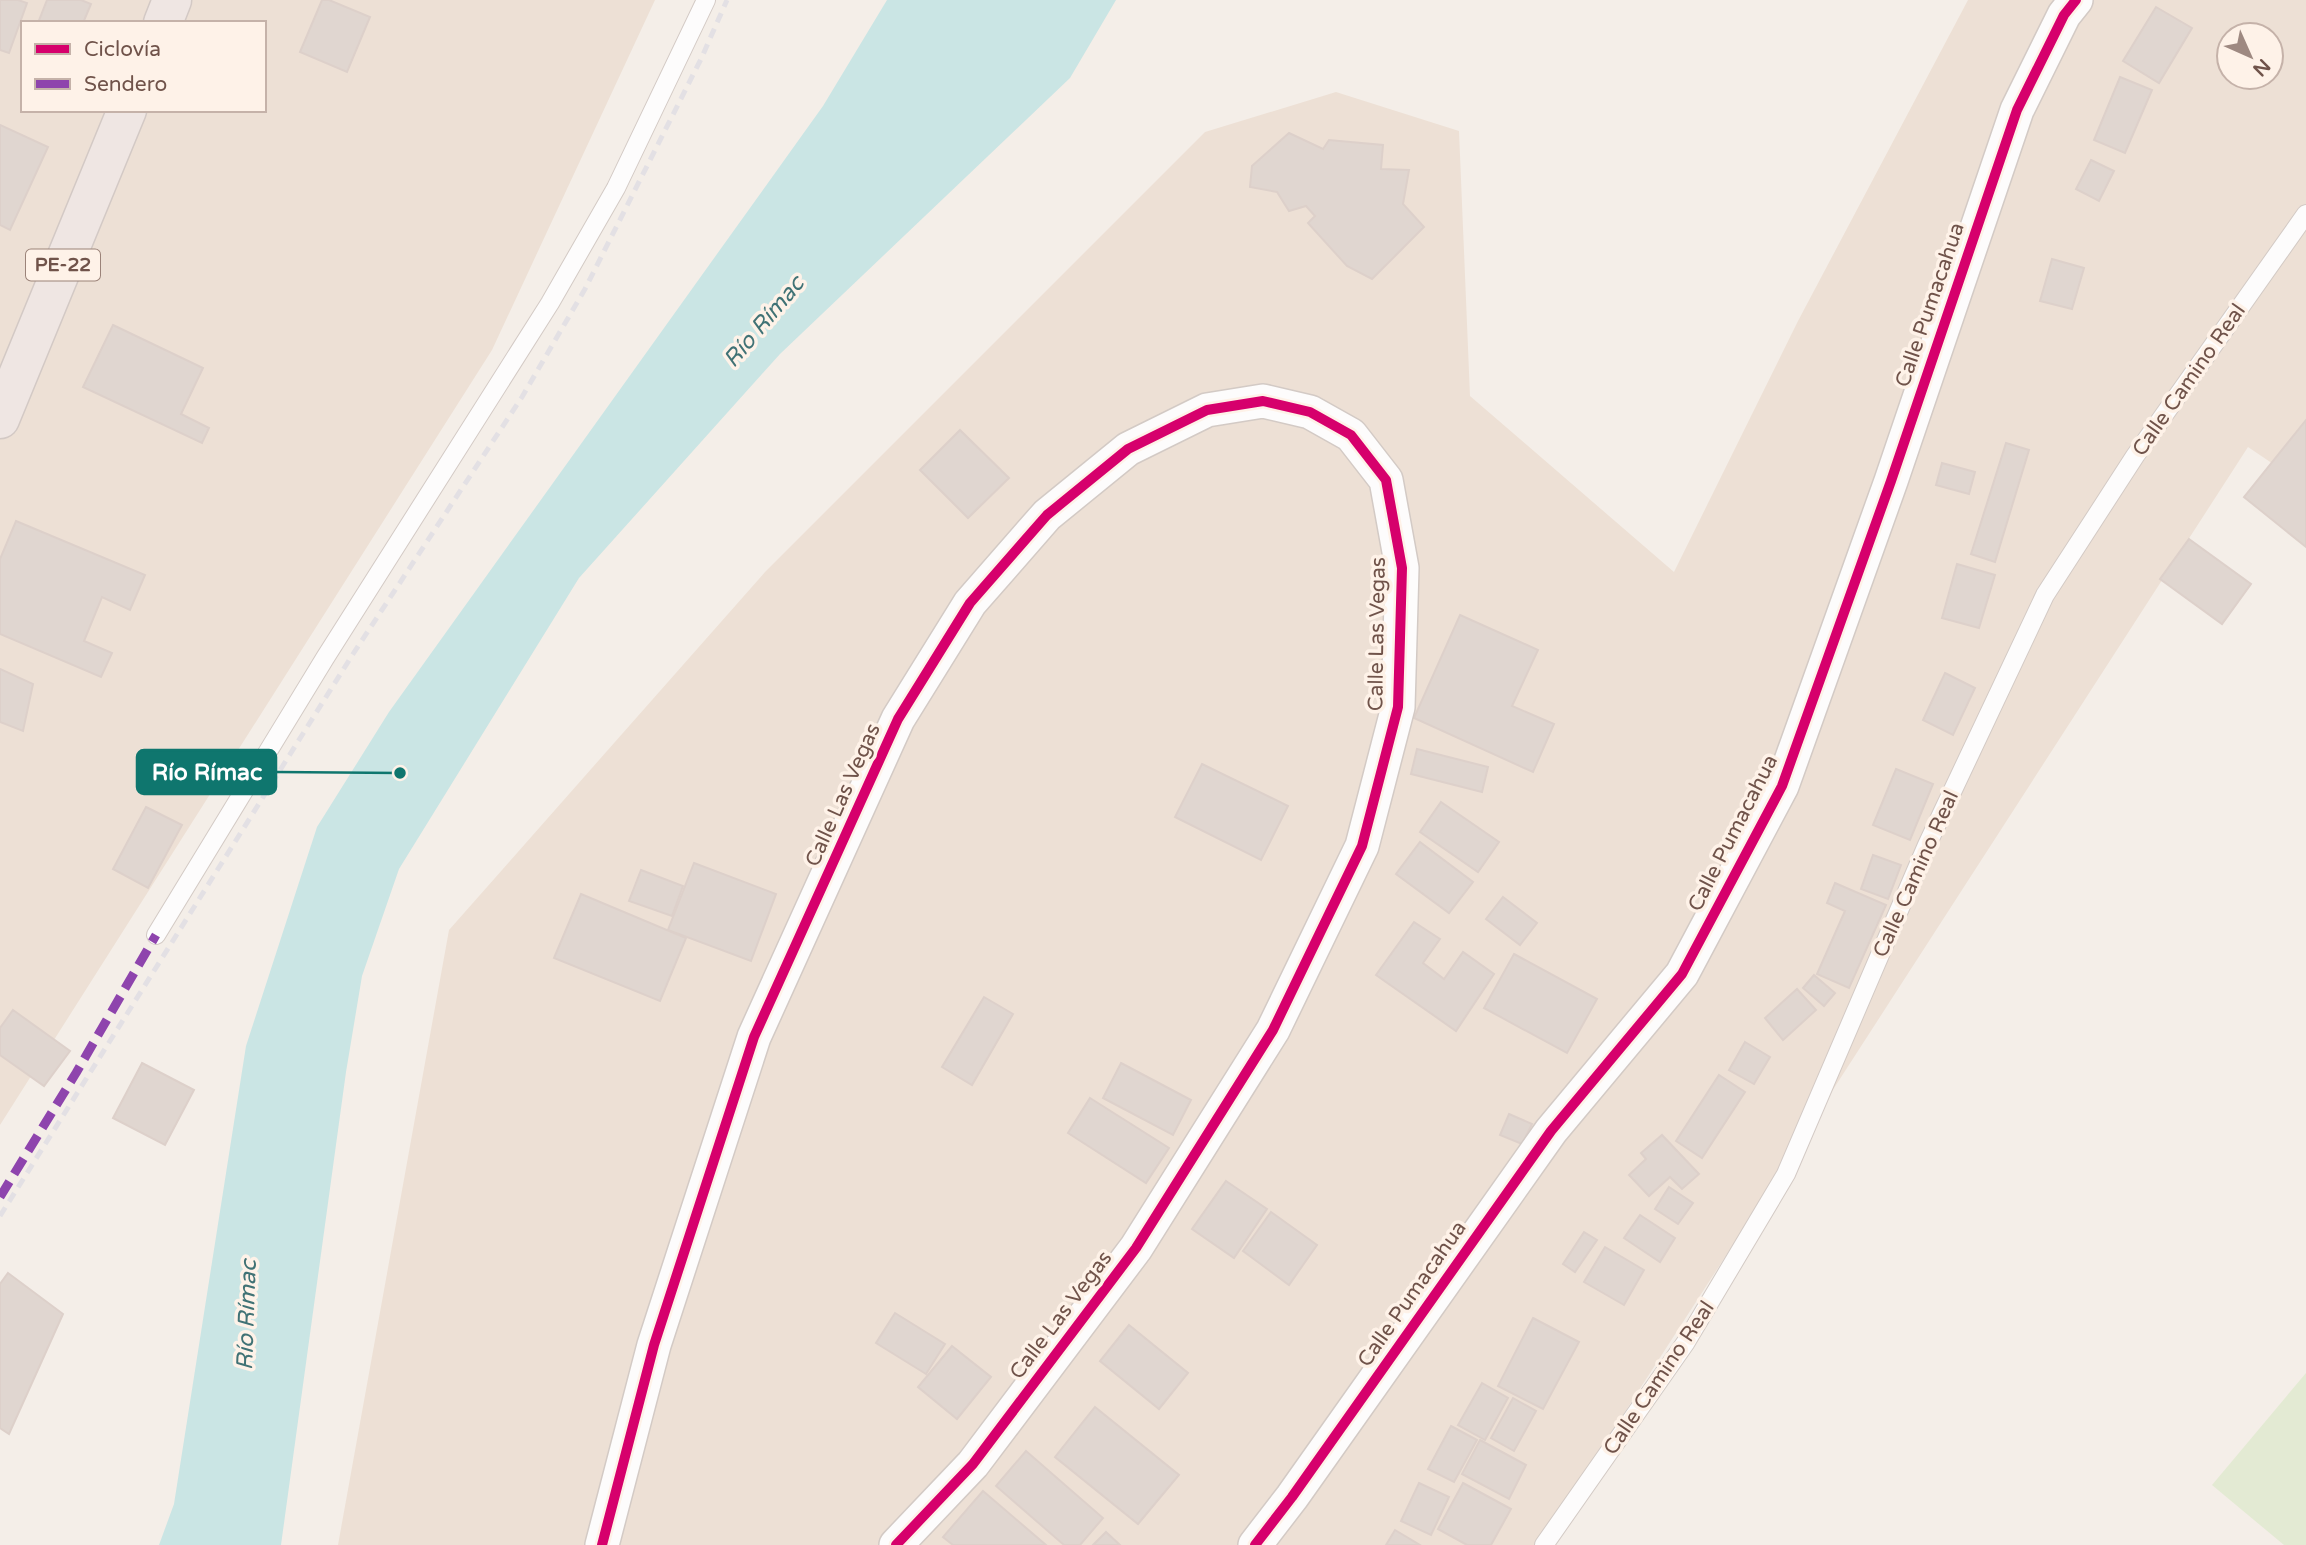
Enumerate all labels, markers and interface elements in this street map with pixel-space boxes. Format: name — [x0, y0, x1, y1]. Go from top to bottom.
legend — [21, 21, 266, 112]
north arrow — [2215, 21, 2285, 91]
text: Ciclovía — [84, 37, 161, 62]
text: N — [2248, 54, 2274, 80]
text: Sendero — [84, 72, 167, 97]
street label: Calle Pumacahua — [1890, 219, 1970, 391]
road number: PE-22 — [26, 249, 100, 280]
water label: Río Rímac — [718, 269, 812, 373]
street label: Calle Camino Real — [2127, 299, 2251, 461]
street label: Calle Las Vegas — [1363, 557, 1391, 711]
street label: Calle Las Vegas — [800, 720, 886, 870]
callout: Río Rímac — [137, 750, 276, 794]
street label: Calle Pumacahua — [1683, 751, 1783, 915]
text: Río Rímac — [152, 759, 262, 787]
street label: Calle Camino Real — [1868, 787, 1964, 961]
street label: Calle Pumacahua — [1352, 1216, 1472, 1372]
street label: Calle Las Vegas — [1005, 1246, 1117, 1384]
water label: Río Rímac — [231, 1257, 263, 1371]
street label: Calle Camino Real — [1598, 1296, 1720, 1460]

